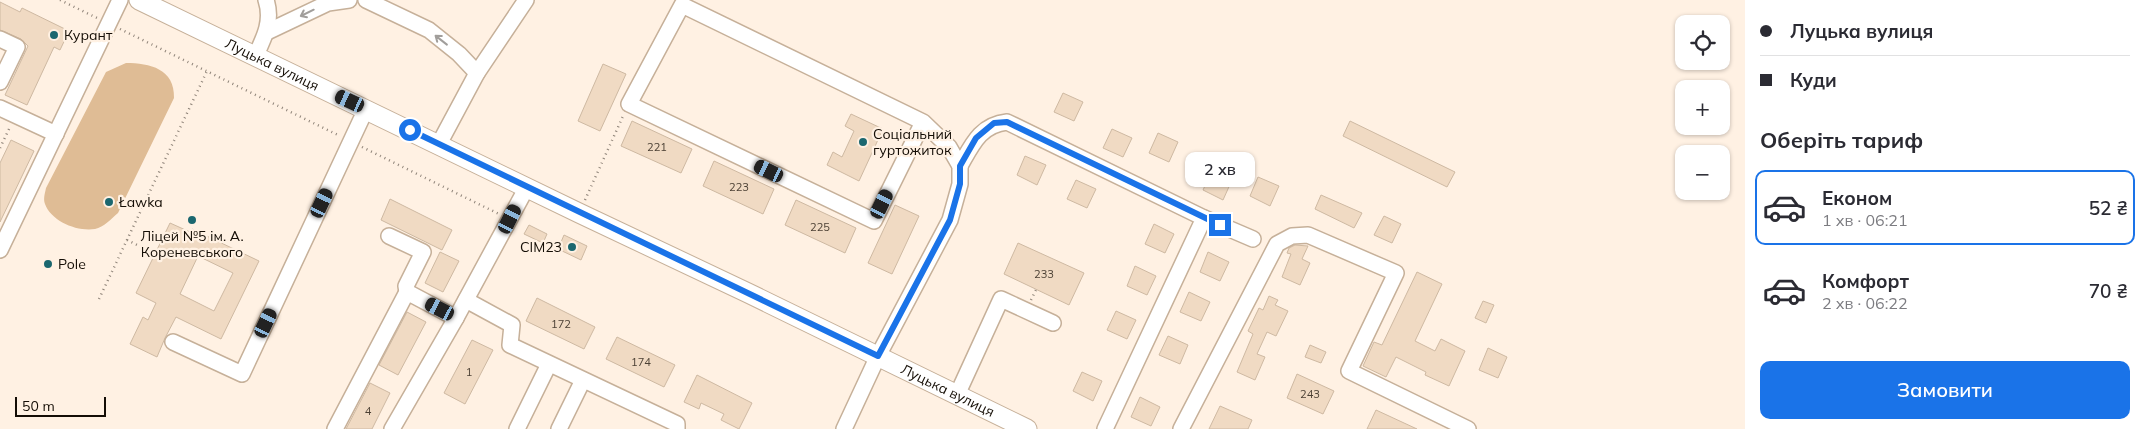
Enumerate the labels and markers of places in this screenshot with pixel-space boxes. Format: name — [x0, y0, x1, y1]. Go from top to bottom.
place label: Курант — [64, 26, 113, 44]
marker: Курант — [48, 29, 60, 41]
place label: Соціальний гуртожиток — [873, 125, 952, 159]
marker: Соціальний гуртожиток — [857, 136, 869, 148]
place label: Ławka — [118, 193, 163, 211]
marker: Ławka — [103, 196, 115, 208]
marker: Ліцей №5 ім. А. Кореневського — [186, 214, 198, 226]
place label: Ліцей №5 ім. А. Кореневського — [140, 227, 244, 261]
place label: СІМ23 — [520, 238, 562, 256]
marker: СІМ23 — [566, 241, 578, 253]
place label: Pole — [58, 255, 86, 273]
marker: Pole — [42, 258, 54, 270]

